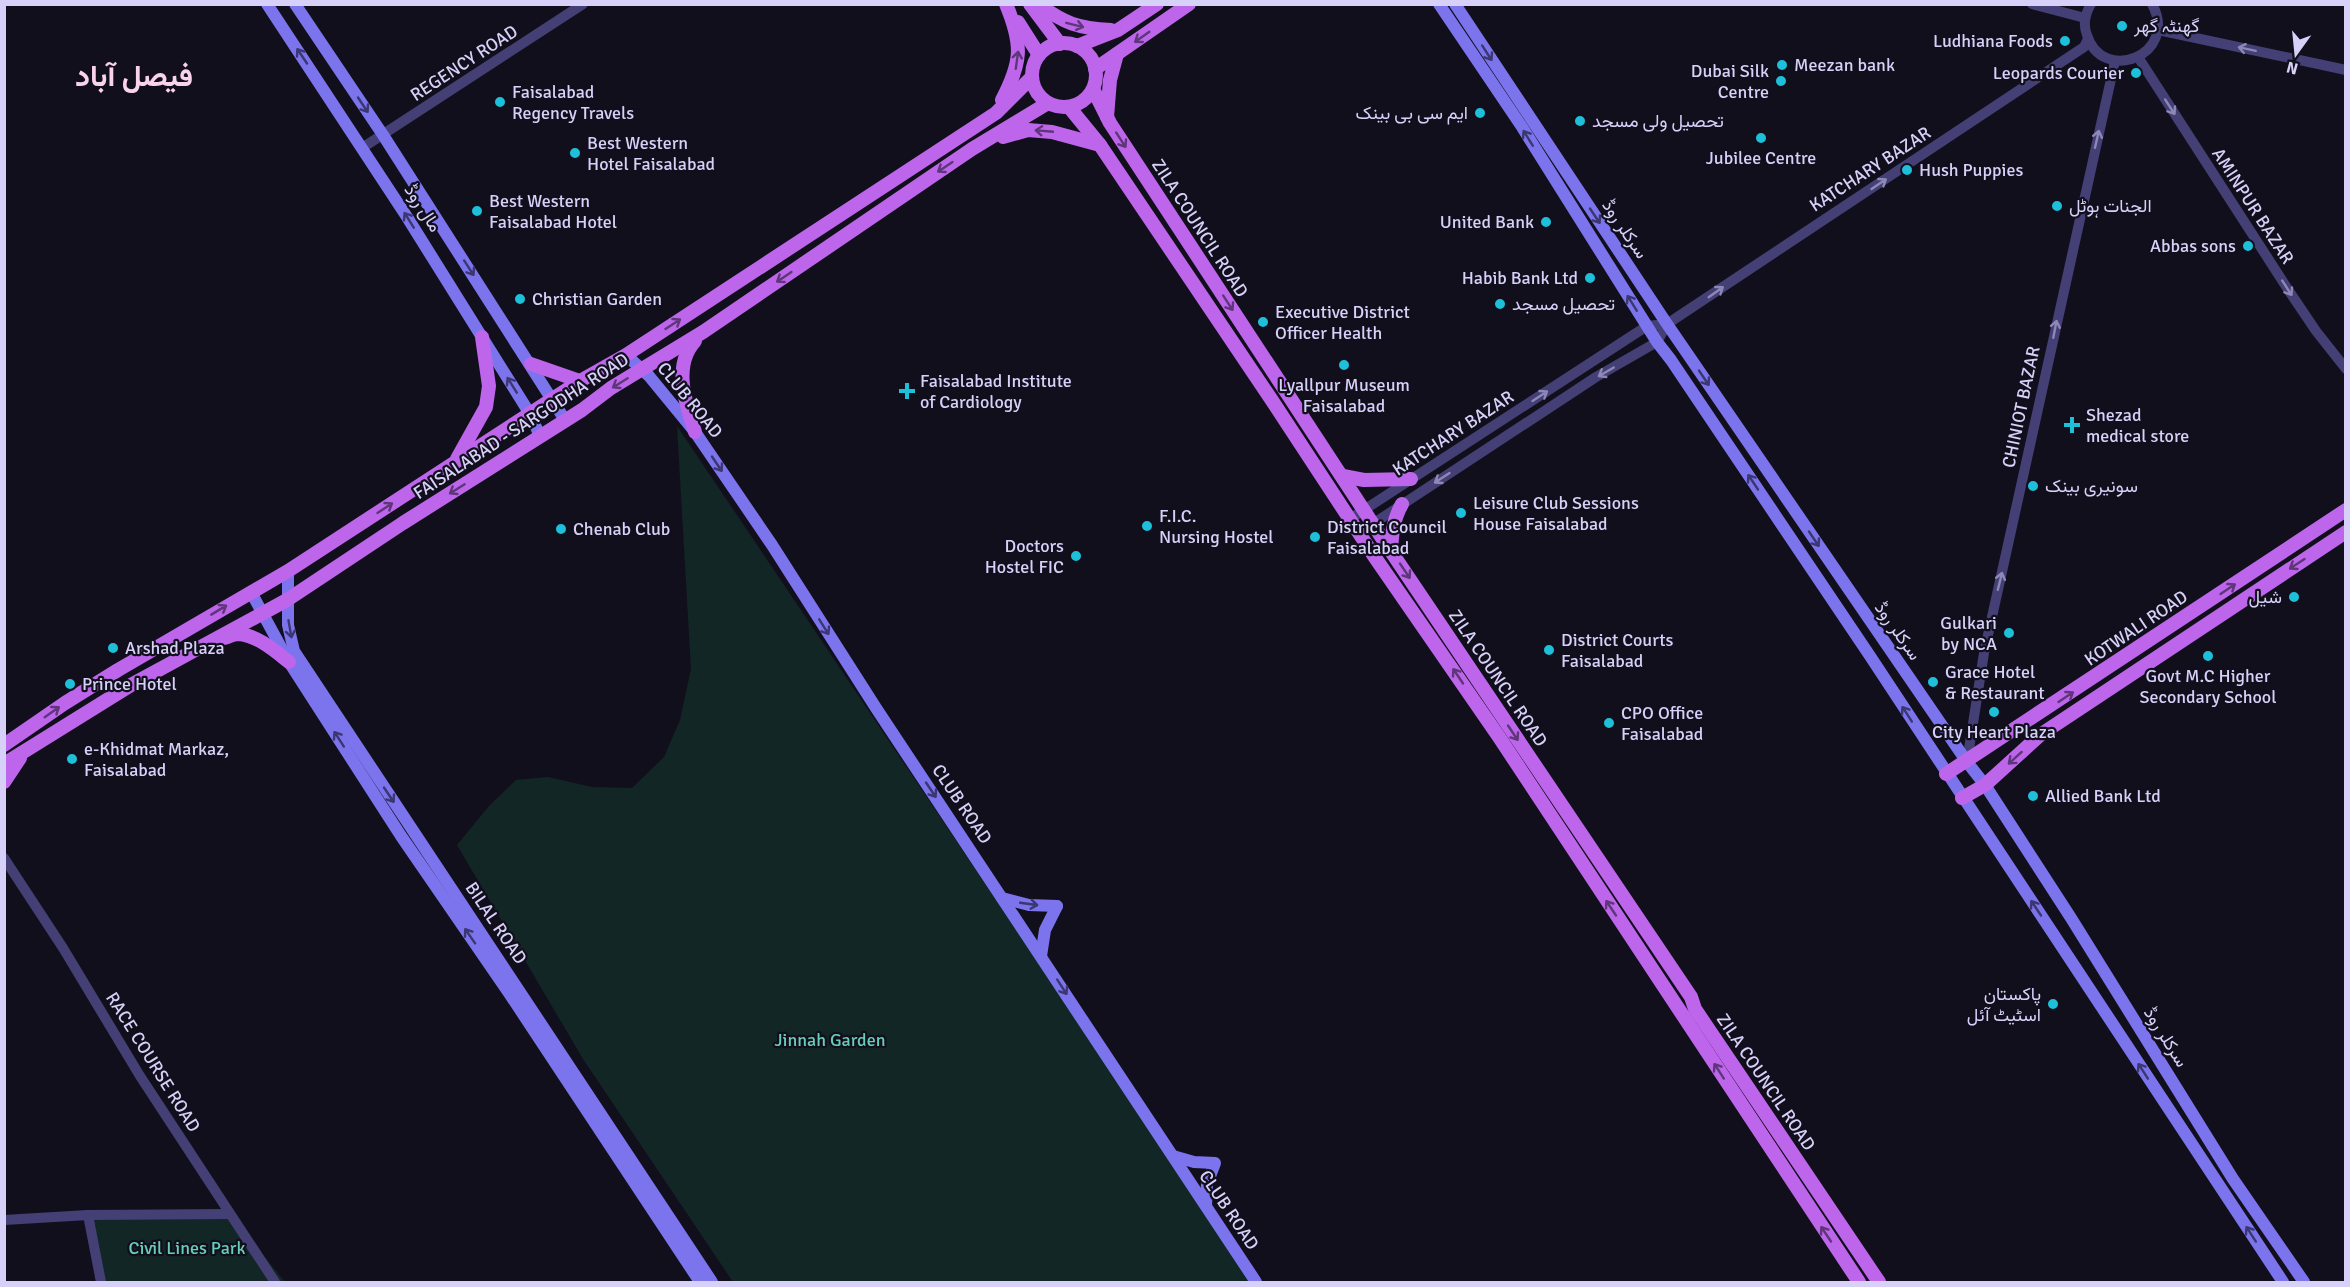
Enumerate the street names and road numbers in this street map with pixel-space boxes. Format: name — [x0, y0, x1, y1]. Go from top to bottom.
street label: REGENCY ROAD — [406, 20, 522, 106]
street label: KATCHARY BAZAR — [1805, 121, 1935, 216]
street label: AMINPUR BAZAR — [2207, 144, 2299, 268]
street label: ZILA COUNCIL ROAD — [1147, 155, 1253, 301]
street label: مال روڈ — [400, 180, 446, 236]
street label: سرکلر روڈ — [1597, 195, 1653, 263]
street label: CHINIOT BAZAR — [1997, 344, 2045, 470]
street label: FAISALABAD - SARGODHA ROAD — [409, 348, 633, 504]
street label: CLUB ROAD — [653, 358, 727, 442]
street label: KATCHARY BAZAR — [1388, 385, 1518, 480]
street label: KOTWALI ROAD — [2080, 585, 2192, 671]
street label: سرکلر روڈ — [1870, 597, 1926, 665]
street label: ZILA COUNCIL ROAD — [1444, 605, 1552, 751]
street label: CLUB ROAD — [927, 760, 997, 848]
street label: BILAL ROAD — [460, 878, 532, 968]
street label: RACE COURSE ROAD — [101, 988, 205, 1136]
street label: سرکلر روڈ — [2139, 1003, 2193, 1071]
street label: ZILA COUNCIL ROAD — [1712, 1009, 1820, 1155]
street label: CLUB ROAD — [1194, 1166, 1264, 1254]

